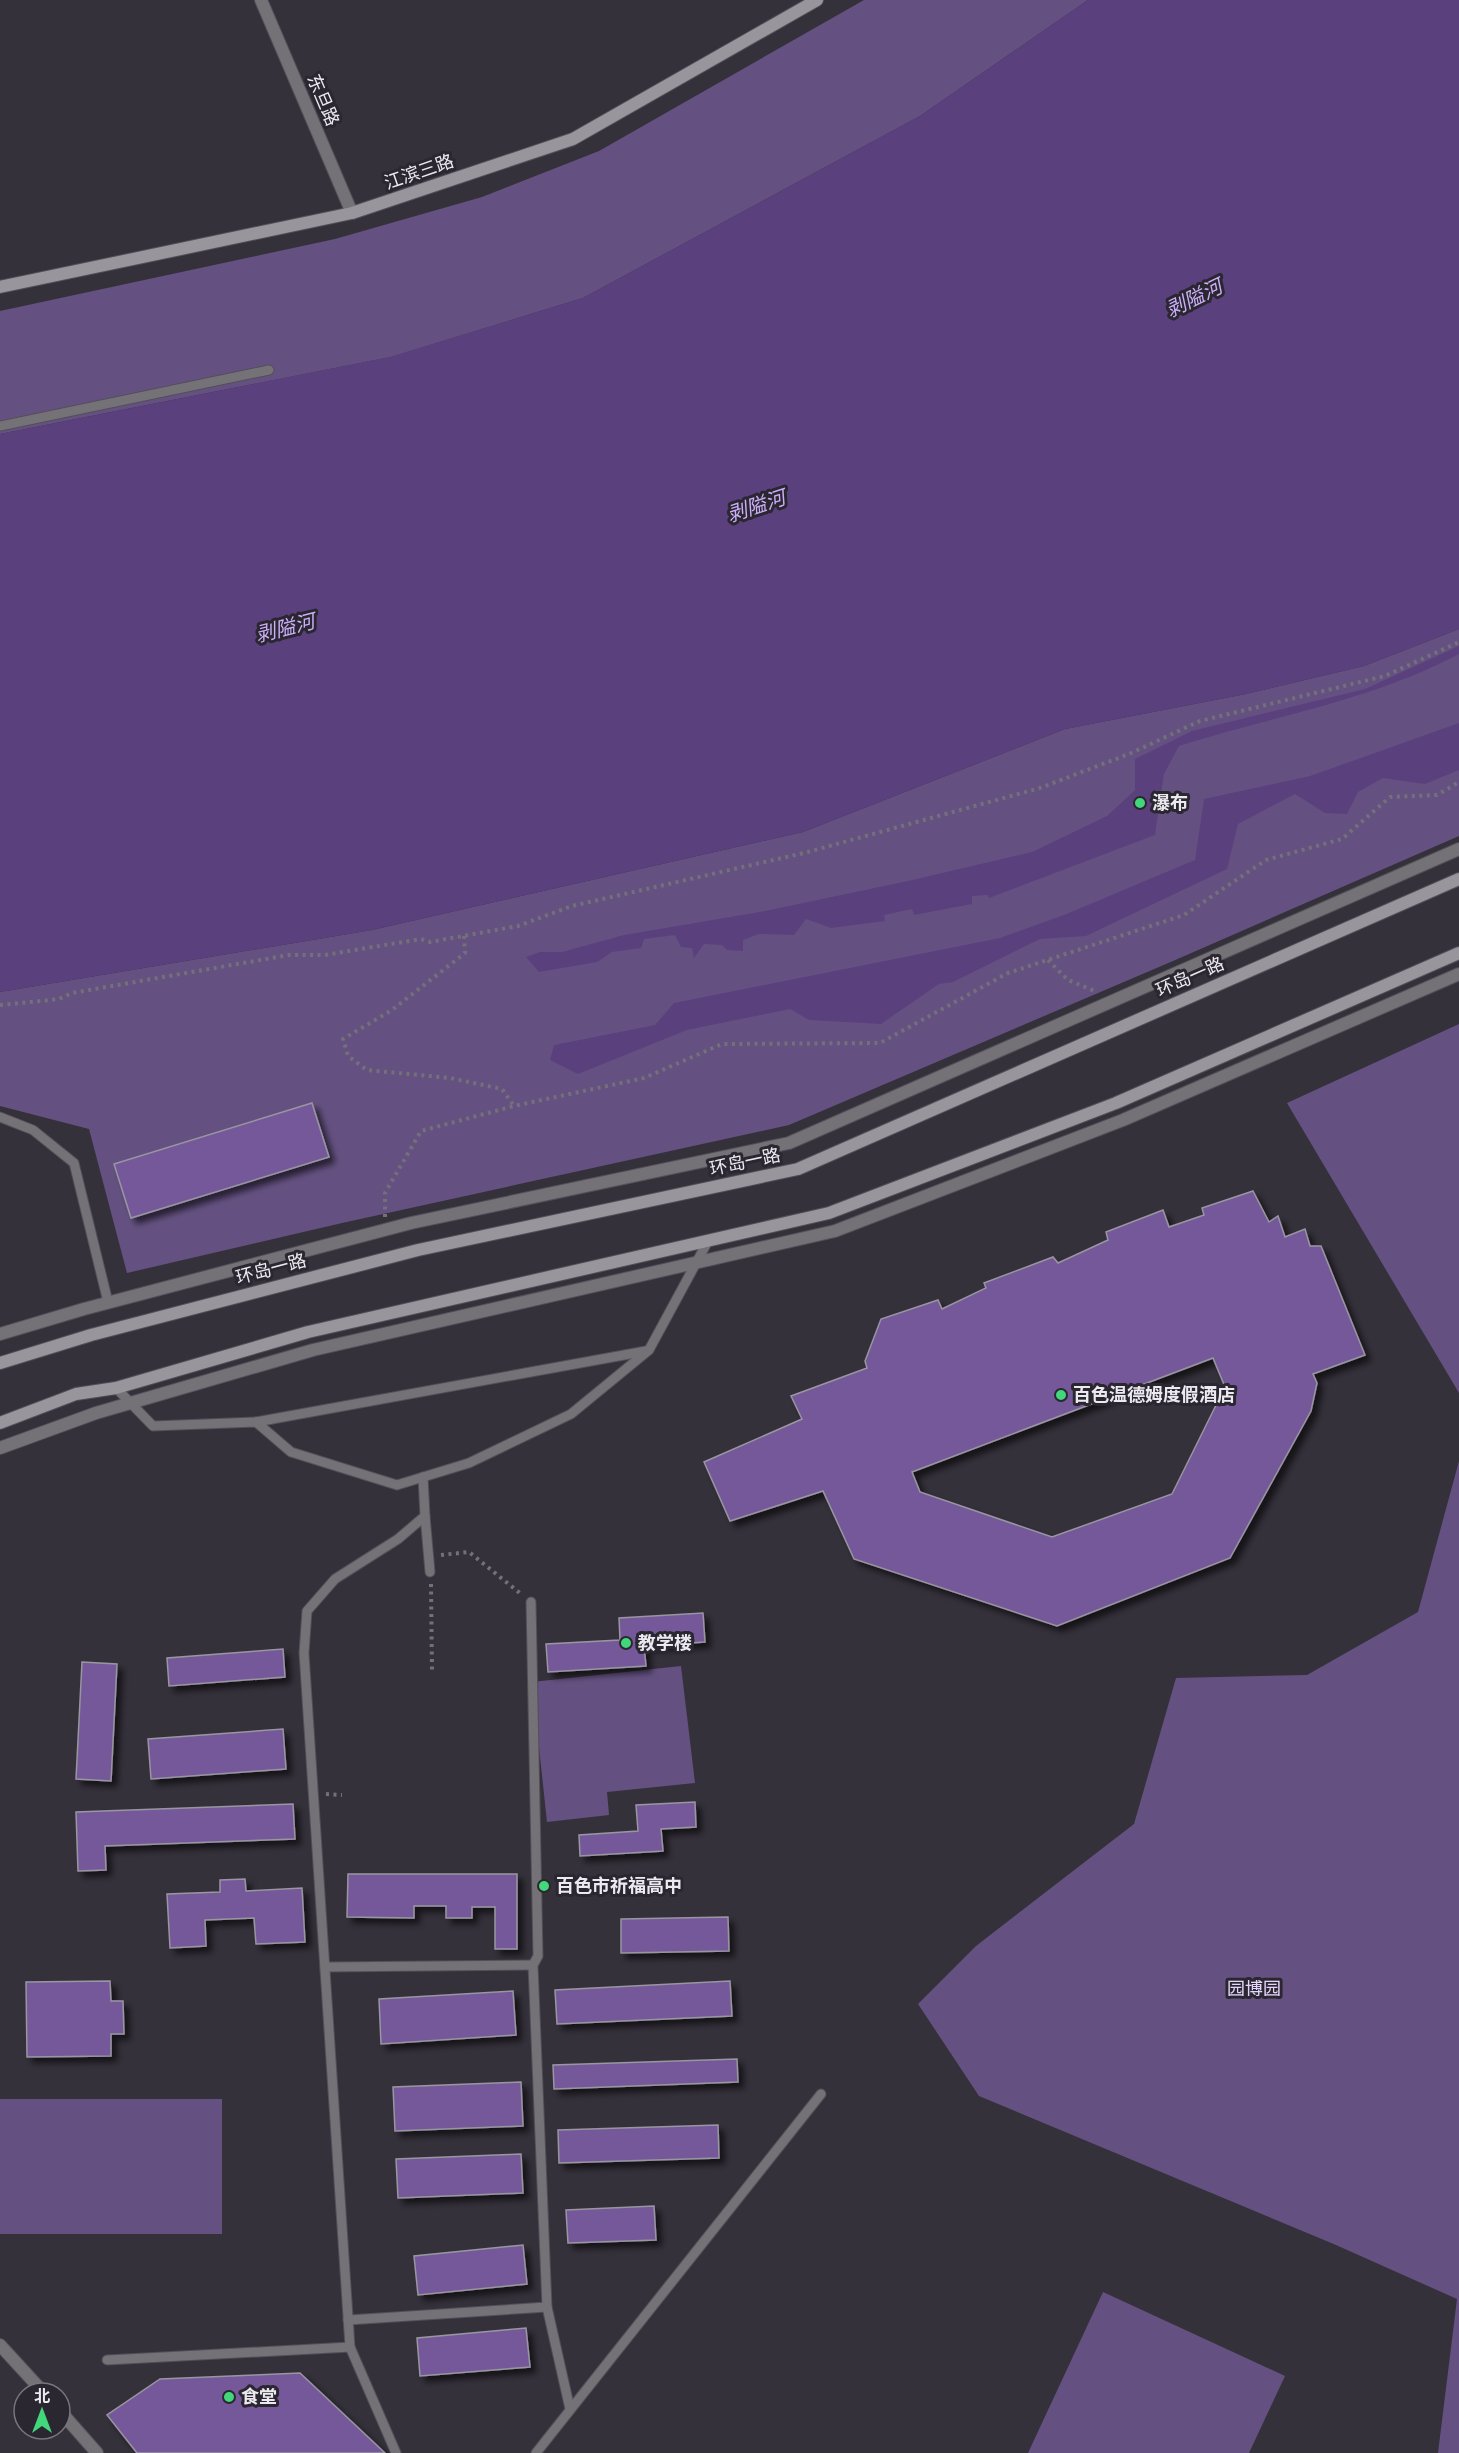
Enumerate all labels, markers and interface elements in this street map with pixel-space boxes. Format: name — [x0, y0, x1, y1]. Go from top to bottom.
street label: 东旦路 — [303, 71, 344, 129]
street label: 江滨三路 — [381, 150, 456, 193]
water label: 剥隘河 — [1162, 272, 1230, 322]
water label: 剥隘河 — [724, 484, 792, 527]
water label: 剥隘河 — [253, 608, 321, 647]
place label: 瀑布 — [1152, 792, 1188, 813]
marker: 瀑布 — [1133, 796, 1147, 810]
street label: 环岛一路 — [1153, 952, 1227, 1001]
street label: 环岛一路 — [707, 1144, 782, 1179]
street label: 环岛一路 — [233, 1249, 308, 1288]
place label: 百色温德姆度假酒店 — [1073, 1384, 1235, 1405]
marker: 百色温德姆度假酒店 — [1054, 1388, 1068, 1402]
place label: 教学楼 — [638, 1632, 692, 1653]
marker: 教学楼 — [619, 1636, 633, 1650]
place label: 百色市祈福高中 — [556, 1875, 682, 1896]
marker: 百色市祈福高中 — [537, 1879, 551, 1893]
park label: 园博园 — [1227, 1978, 1281, 1999]
north arrow — [12, 2381, 72, 2441]
text: 北 — [34, 2386, 50, 2406]
place label: 食堂 — [241, 2386, 277, 2407]
marker: 食堂 — [222, 2390, 236, 2404]

